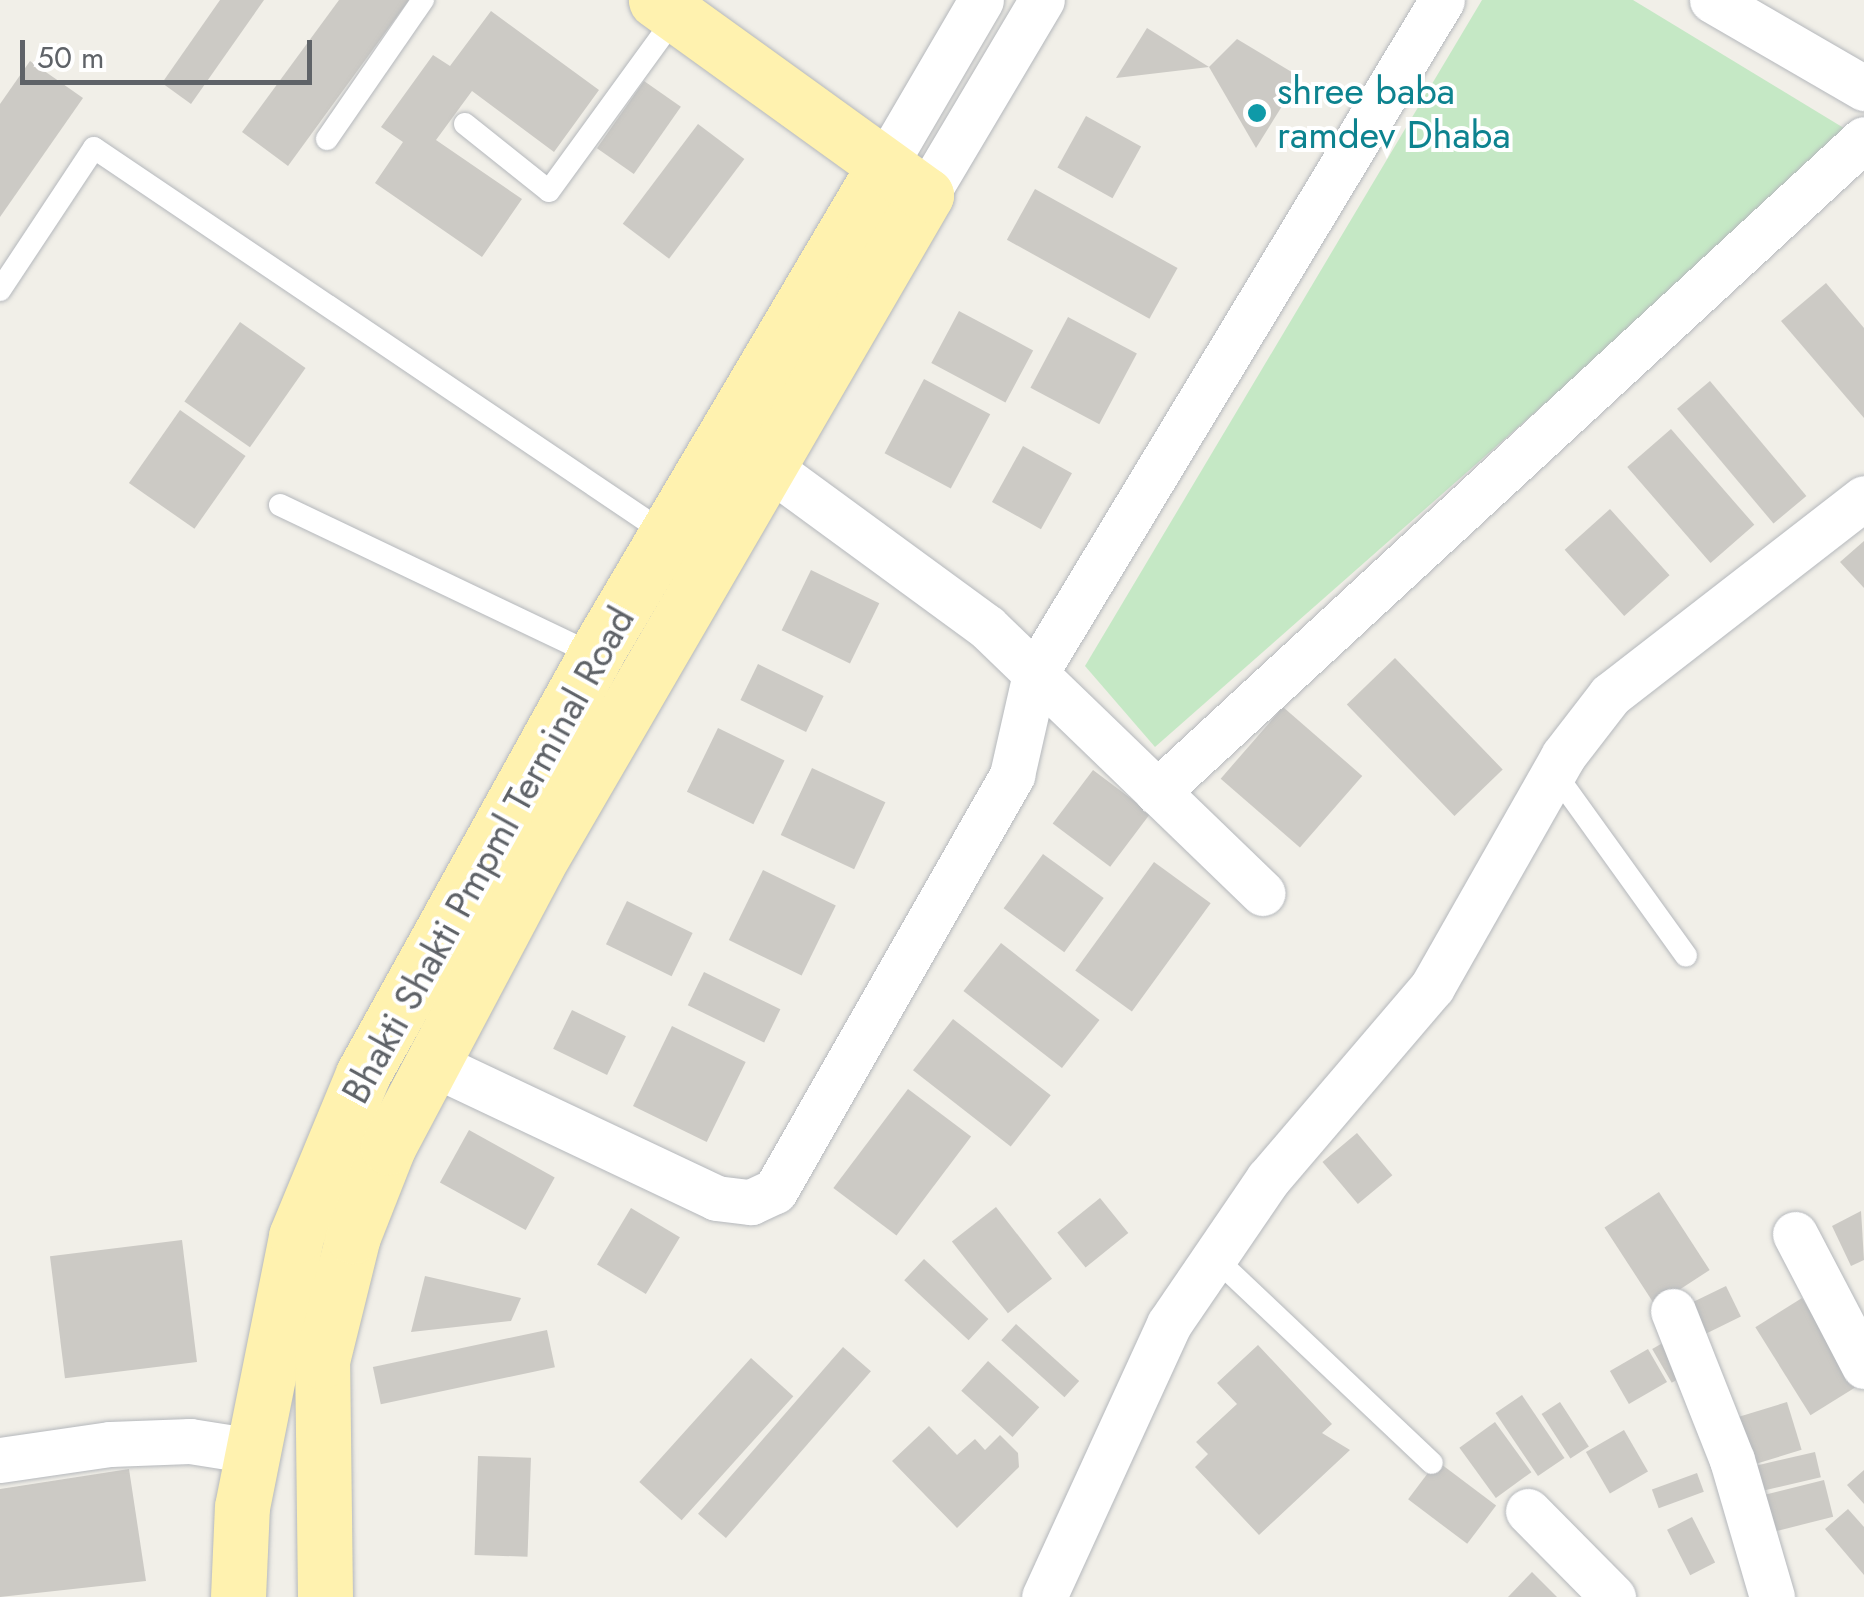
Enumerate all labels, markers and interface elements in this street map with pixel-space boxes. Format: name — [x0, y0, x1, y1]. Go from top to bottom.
scale bar — [25, 20, 318, 82]
text: 50 m — [37, 36, 104, 79]
place label: shree baba ramdev Dhaba — [1277, 68, 1511, 157]
marker: shree baba ramdev Dhaba — [1246, 102, 1268, 124]
street label: Bhakti Shakti Pmpml Terminal Road — [332, 599, 644, 1111]

